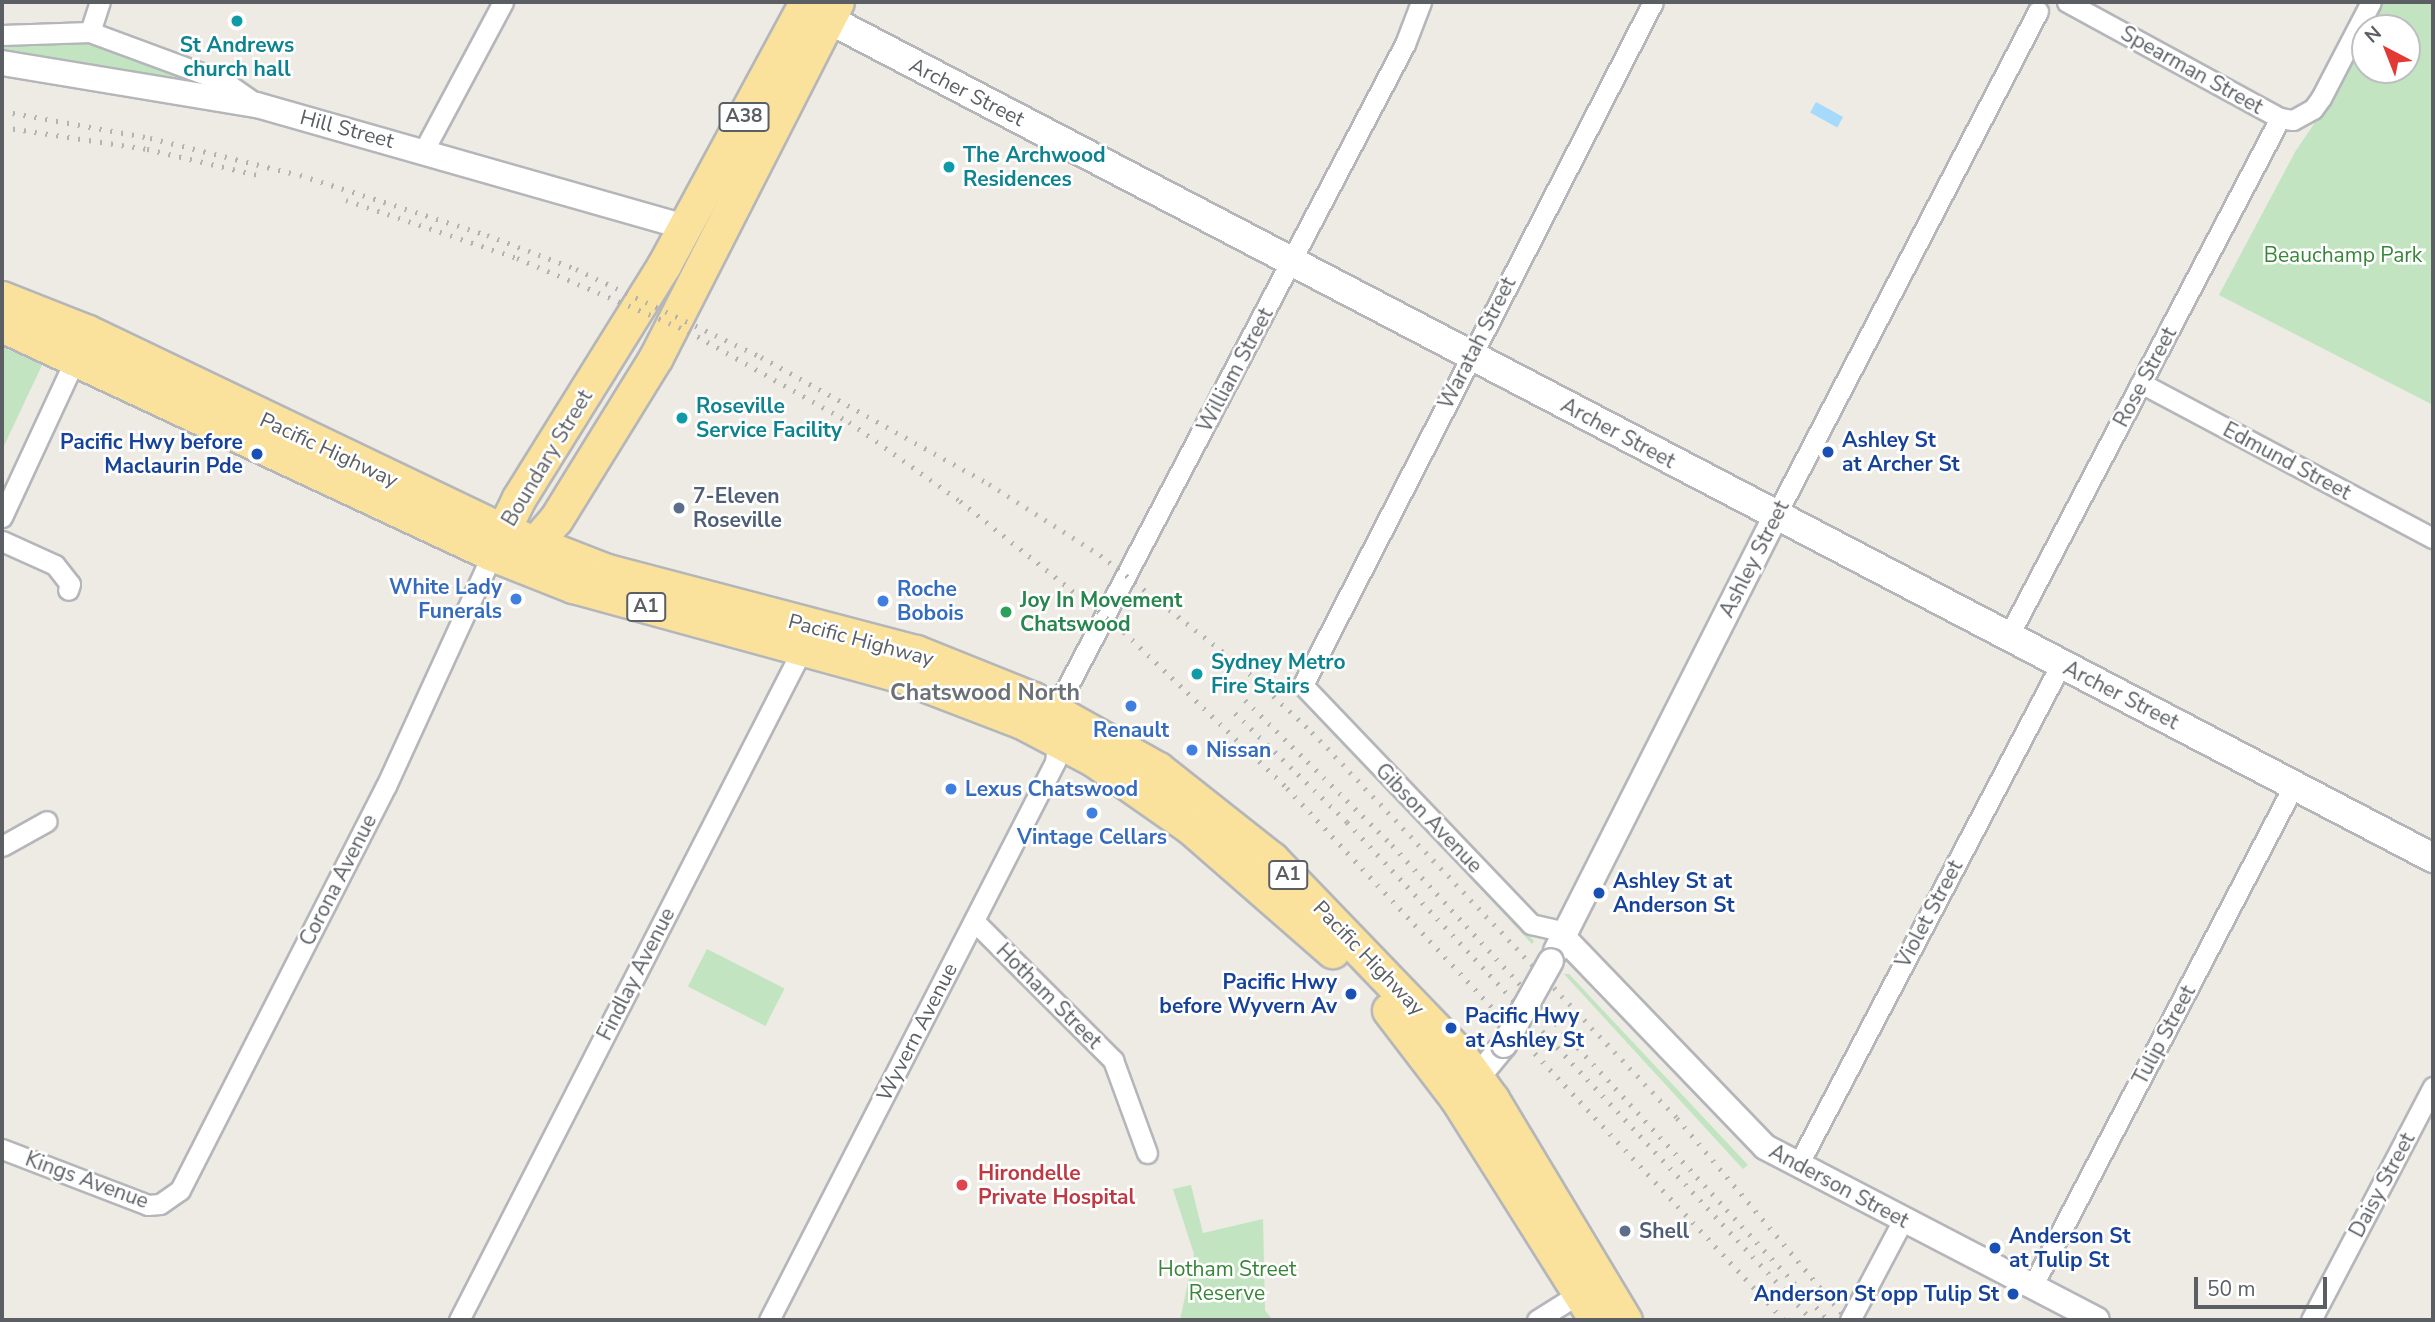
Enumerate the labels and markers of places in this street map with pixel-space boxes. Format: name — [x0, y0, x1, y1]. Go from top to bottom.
marker: St Andrews church hall — [229, 13, 245, 29]
place label: St Andrews church hall — [180, 32, 294, 82]
place label: The Archwood Residences — [963, 142, 1106, 192]
marker: The Archwood Residences — [941, 159, 957, 175]
place label: Roseville Service Facility — [696, 393, 842, 443]
marker: Roseville Service Facility — [674, 410, 690, 426]
place label: Ashley St at Archer St — [1842, 427, 1960, 477]
place label: Pacific Hwy before Maclaurin Pde — [60, 429, 243, 479]
marker: Ashley St at Archer St — [1820, 444, 1836, 460]
marker: Pacific Hwy before Maclaurin Pde — [249, 446, 265, 462]
place label: 7-Eleven Roseville — [693, 483, 782, 533]
marker: 7-Eleven Roseville — [671, 500, 687, 516]
place label: White Lady Funerals — [389, 574, 502, 624]
place label: Roche Bobois — [897, 576, 964, 626]
place label: Joy In Movement Chatswood — [1020, 587, 1182, 637]
marker: White Lady Funerals — [508, 591, 524, 607]
marker: Roche Bobois — [875, 593, 891, 609]
marker: Joy In Movement Chatswood — [998, 604, 1014, 620]
place label: Sydney Metro Fire Stairs — [1211, 649, 1346, 699]
marker: Sydney Metro Fire Stairs — [1189, 666, 1205, 682]
marker: Renault — [1123, 698, 1139, 714]
place label: Renault — [1093, 717, 1169, 743]
place label: Nissan — [1206, 737, 1271, 763]
marker: Nissan — [1184, 742, 1200, 758]
place label: Lexus Chatswood — [965, 776, 1138, 802]
marker: Lexus Chatswood — [943, 781, 959, 797]
marker: Vintage Cellars — [1084, 805, 1100, 821]
place label: Vintage Cellars — [1017, 824, 1167, 850]
place label: Ashley St at Anderson St — [1613, 868, 1735, 918]
marker: Ashley St at Anderson St — [1591, 885, 1607, 901]
place label: Pacific Hwy before Wyvern Av — [1159, 969, 1337, 1019]
marker: Pacific Hwy before Wyvern Av — [1343, 986, 1359, 1002]
place label: Pacific Hwy at Ashley St — [1465, 1003, 1584, 1053]
marker: Pacific Hwy at Ashley St — [1443, 1020, 1459, 1036]
place label: Hirondelle Private Hospital — [978, 1160, 1135, 1210]
marker: Hirondelle Private Hospital — [952, 1175, 972, 1195]
place label: Shell — [1639, 1218, 1689, 1244]
marker: Shell — [1617, 1223, 1633, 1239]
place label: Anderson St at Tulip St — [2009, 1223, 2131, 1273]
marker: Anderson St at Tulip St — [1987, 1240, 2003, 1256]
place label: Anderson St opp Tulip St — [1754, 1281, 1999, 1307]
marker: Anderson St opp Tulip St — [2005, 1286, 2021, 1302]

